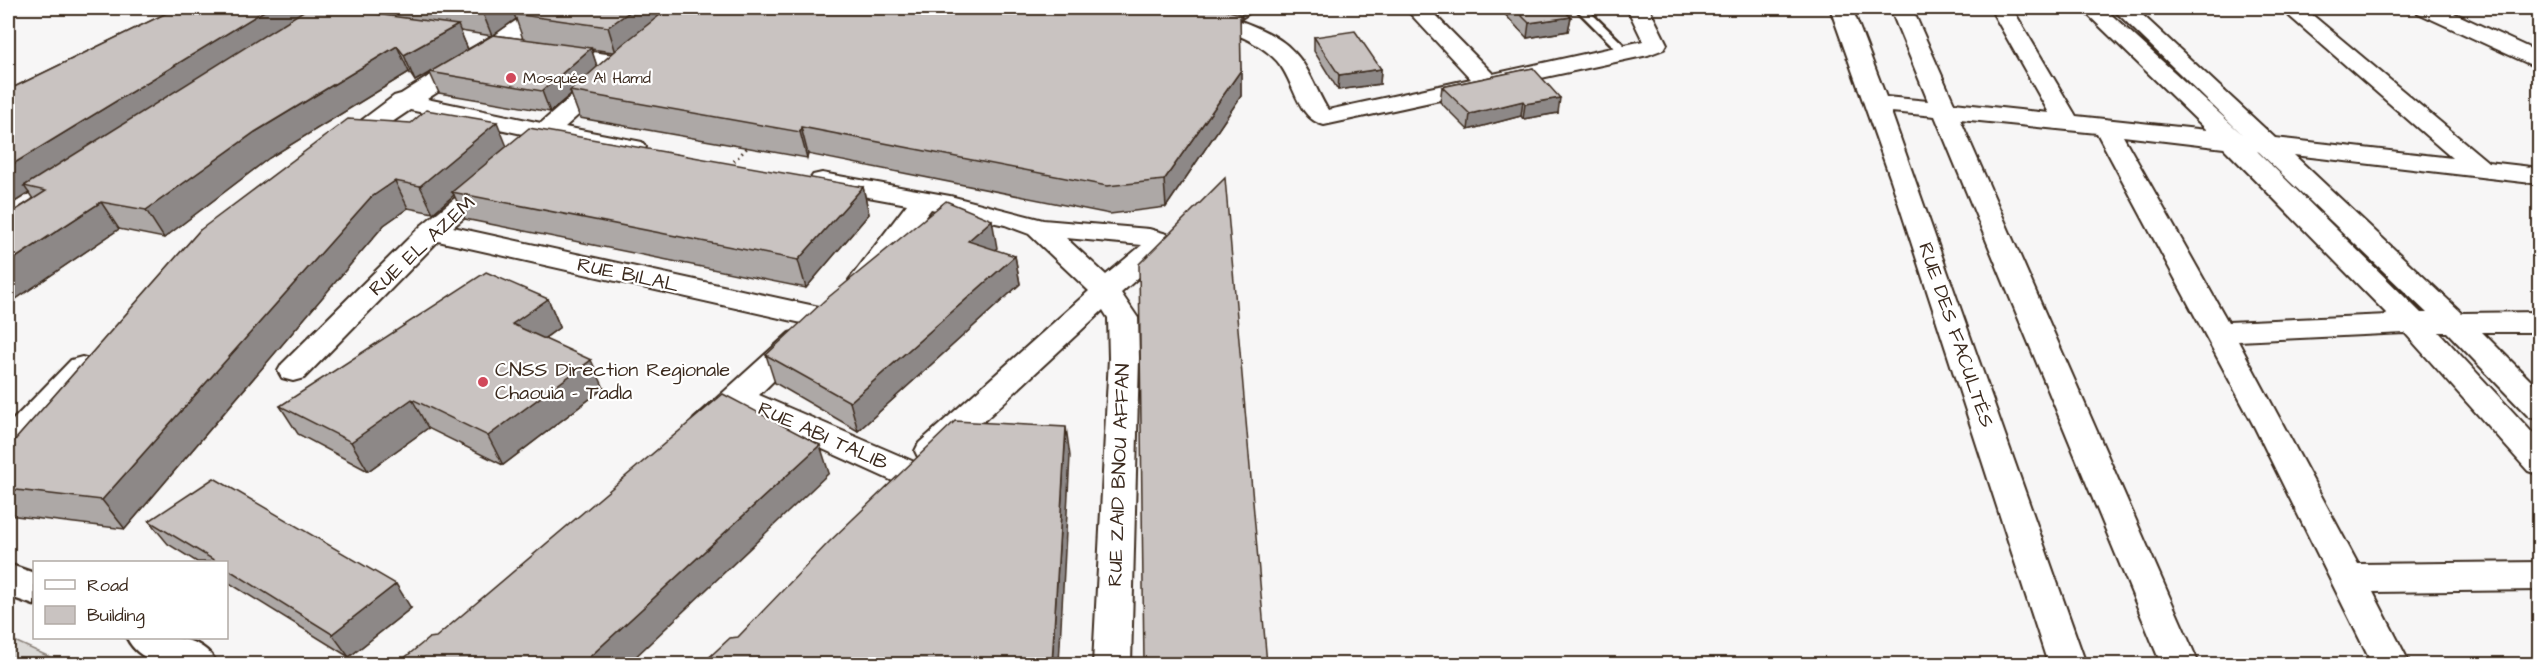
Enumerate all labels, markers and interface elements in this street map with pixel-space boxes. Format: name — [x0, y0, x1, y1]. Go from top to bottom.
place label: Mosquée Al Hamd — [523, 67, 651, 89]
marker: Mosquée Al Hamd — [504, 71, 518, 85]
street label: RUE EL AZEM — [363, 189, 481, 303]
street label: RUE DES FACULTÉS — [1911, 239, 2001, 431]
street label: RUE BILAL — [575, 251, 681, 299]
place label: CNSS Direction Regionale Chaouia - Tadla — [495, 356, 730, 407]
street label: RUE ZAID BNOU AFFAN — [1101, 363, 1137, 587]
marker: CNSS Direction Regionale Chaouia - Tadla — [476, 375, 490, 389]
street label: RUE ABI TALIB — [753, 395, 893, 477]
legend — [33, 561, 228, 639]
text: Road — [87, 573, 128, 598]
text: Building — [87, 603, 145, 629]

